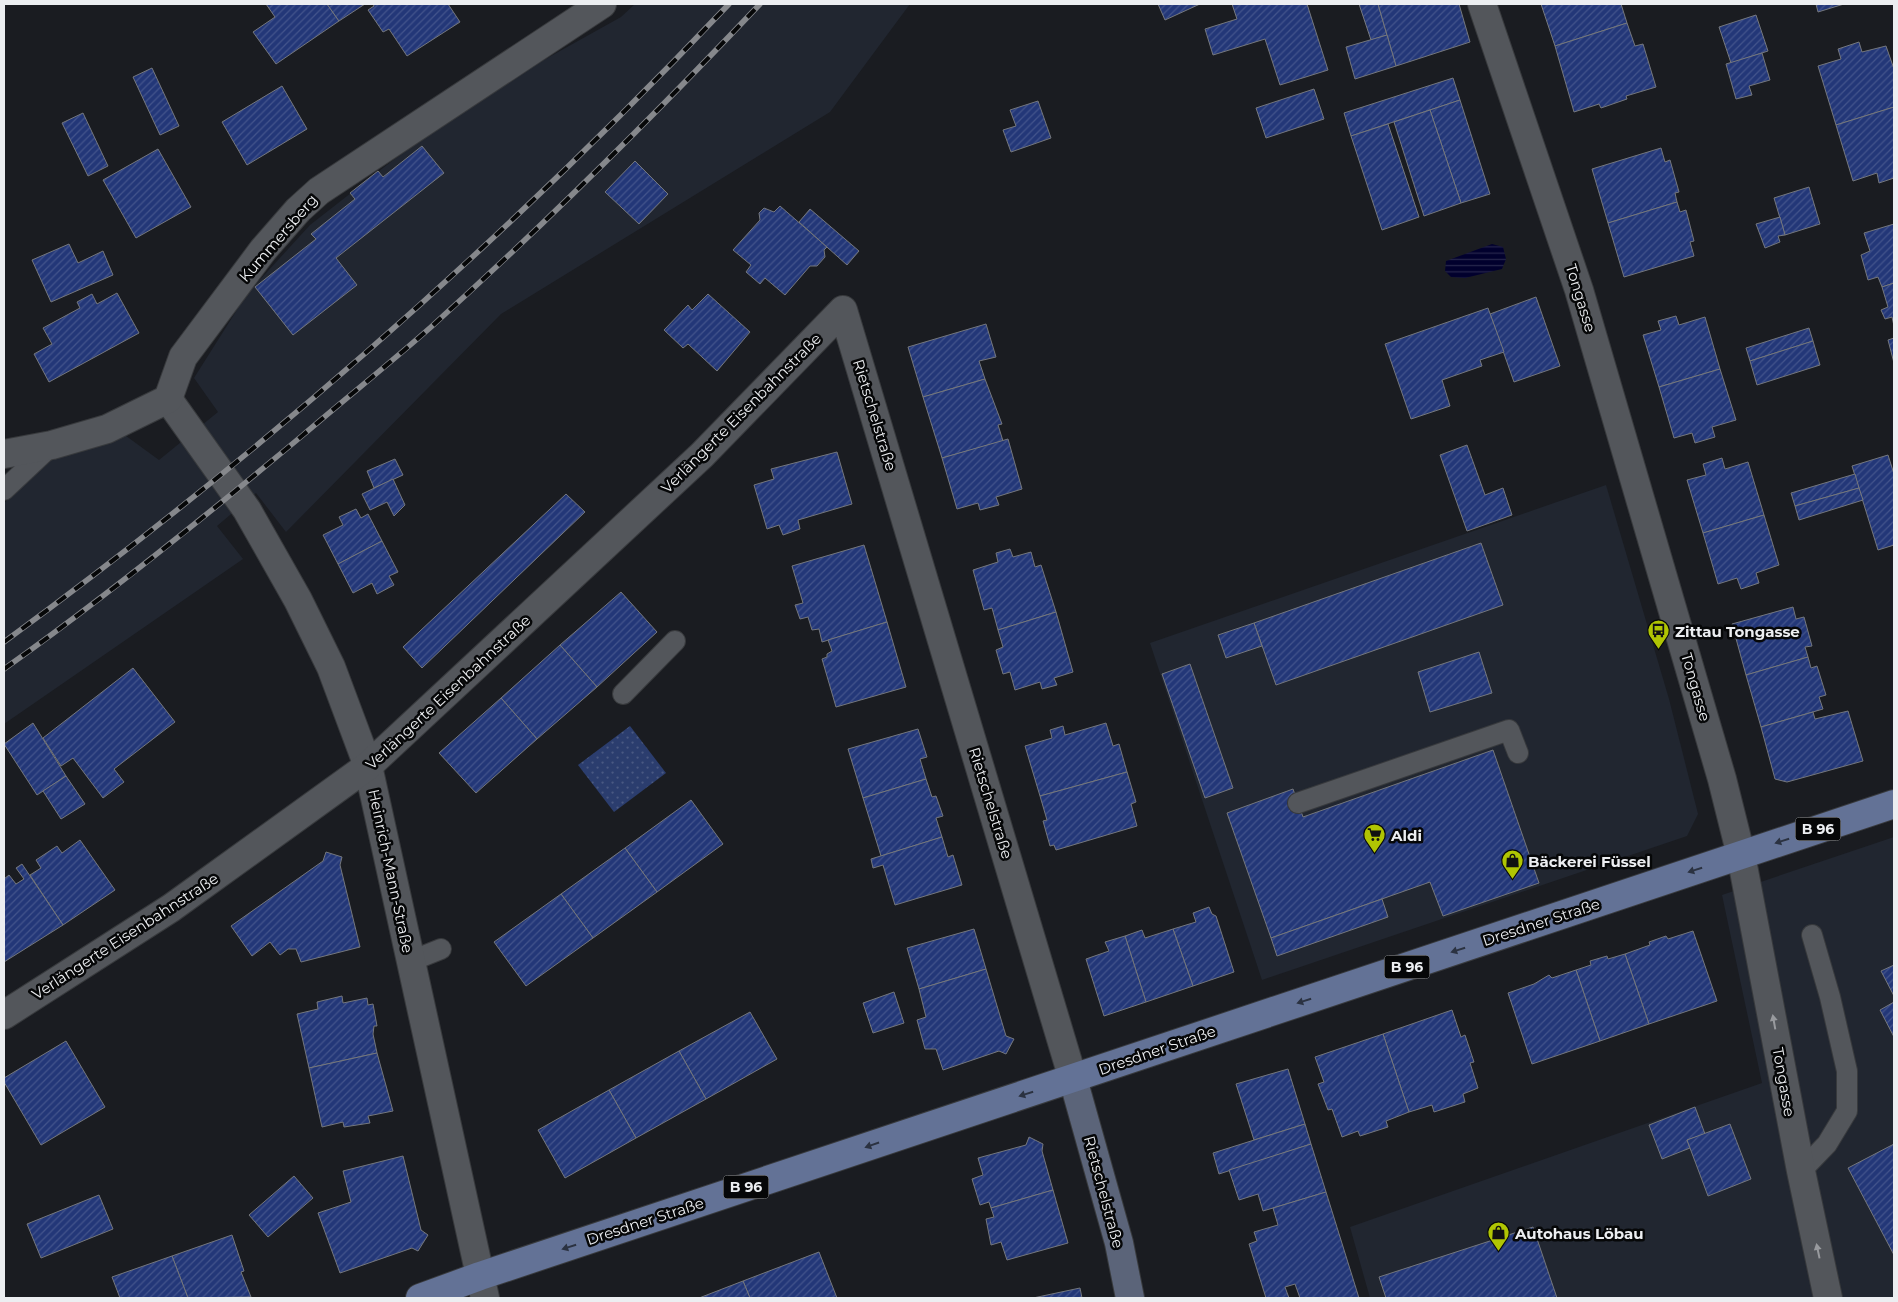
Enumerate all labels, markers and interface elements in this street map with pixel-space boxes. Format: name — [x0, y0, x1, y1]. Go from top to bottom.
street label: Kummersberg — [235, 190, 321, 286]
street label: Tongasse — [1562, 262, 1600, 334]
street label: Verlängerte Eisenbahnstraße — [657, 329, 825, 497]
street label: Rietschelstraße — [849, 357, 901, 473]
street label: Verlängerte Eisenbahnstraße — [362, 611, 534, 773]
bus stop icon: Zittau Tongasse — [1647, 619, 1671, 650]
place label: Zittau Tongasse — [1675, 622, 1800, 641]
street label: Tongasse — [1677, 651, 1715, 723]
street label: Rietschelstraße — [965, 745, 1017, 861]
street label: Heinrich-Mann-Straße — [364, 787, 418, 955]
road number: B 96 — [1796, 818, 1840, 841]
supermarket icon: Aldi — [1363, 823, 1387, 854]
place label: Aldi — [1390, 826, 1422, 845]
one-way arrow — [1774, 838, 1789, 846]
shop icon: Bäckerei Füssel — [1500, 849, 1524, 880]
place label: Bäckerei Füssel — [1528, 852, 1651, 871]
one-way arrow — [1687, 867, 1702, 875]
street label: Verlängerte Eisenbahnstraße — [28, 869, 222, 1003]
street label: Dresdner Straße — [1480, 894, 1602, 950]
one-way arrow — [1450, 946, 1465, 954]
road number: B 96 — [1384, 956, 1430, 979]
one-way arrow — [1296, 998, 1311, 1005]
one-way arrow — [1769, 1014, 1777, 1030]
street label: Dresdner Straße — [1096, 1021, 1218, 1079]
street label: Tongasse — [1769, 1046, 1799, 1118]
one-way arrow — [1019, 1090, 1034, 1098]
street label: Rietschelstraße — [1080, 1134, 1128, 1250]
one-way arrow — [865, 1142, 880, 1149]
road number: B 96 — [724, 1176, 768, 1198]
street label: Dresdner Straße — [584, 1193, 706, 1249]
shop icon: Autohaus Löbau — [1487, 1221, 1511, 1252]
place label: Autohaus Löbau — [1514, 1224, 1643, 1243]
one-way arrow — [561, 1243, 576, 1251]
one-way arrow — [1814, 1243, 1822, 1258]

